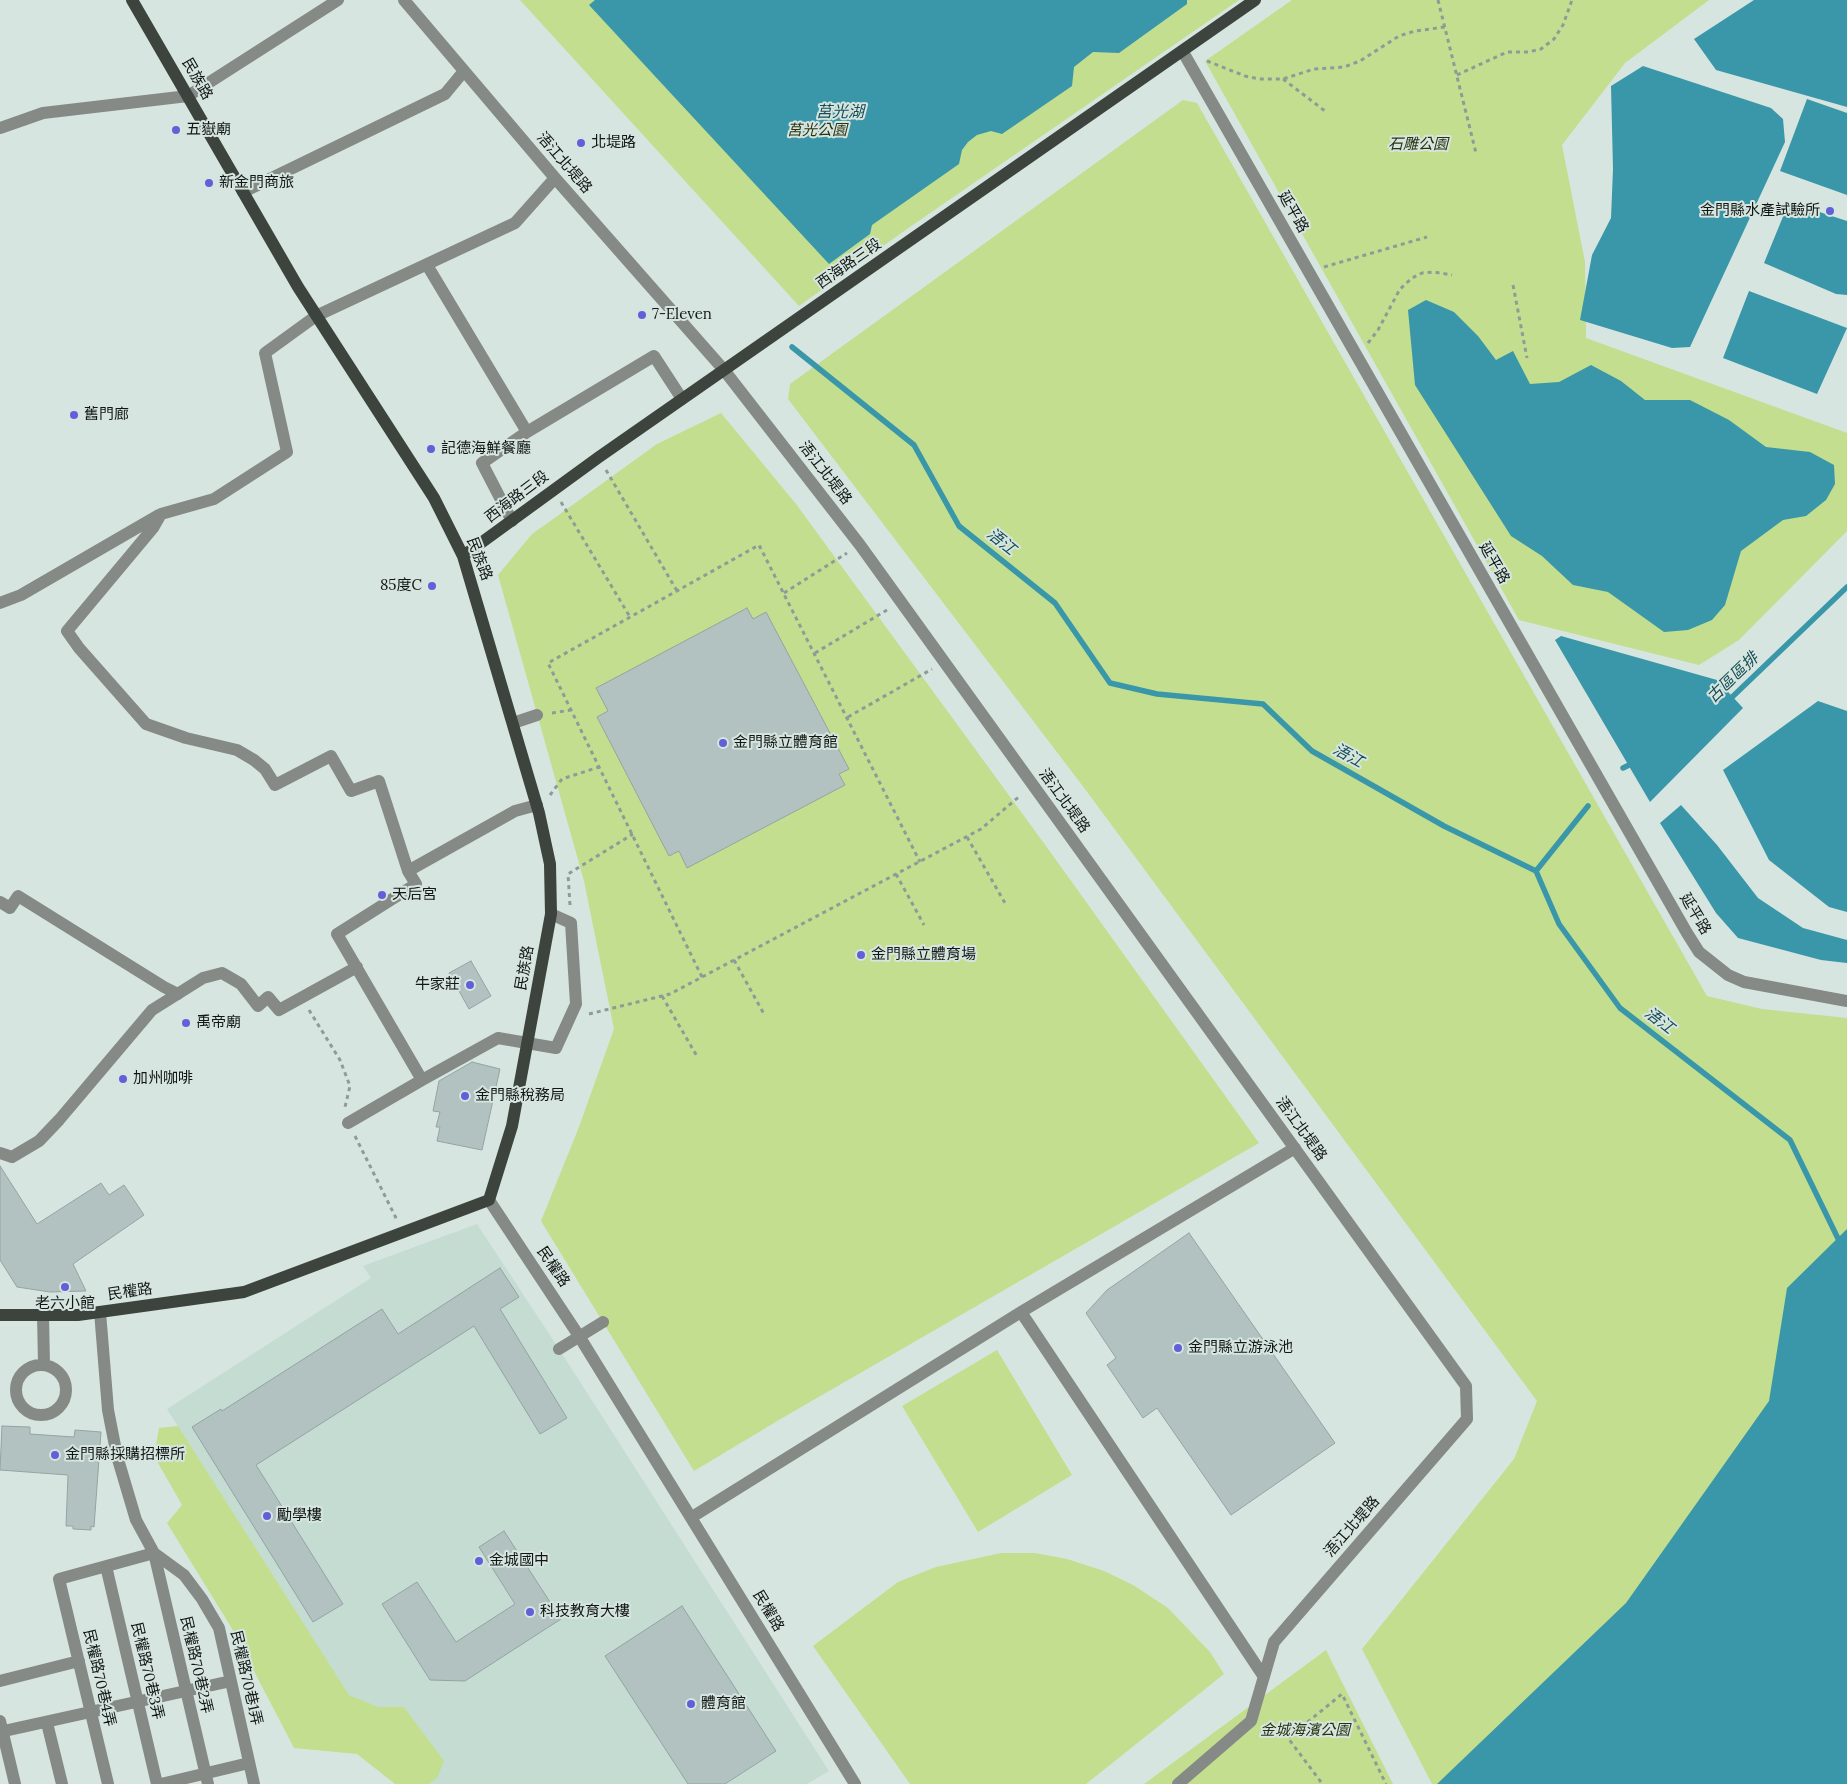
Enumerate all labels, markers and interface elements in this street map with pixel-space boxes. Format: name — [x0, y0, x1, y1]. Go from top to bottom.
street label: 民族路 — [178, 55, 216, 103]
water label: 莒光湖 — [816, 102, 864, 122]
place label: 五嶽廟 — [186, 121, 231, 139]
park label: 莒光公園 — [787, 122, 847, 140]
marker: 五嶽廟 — [170, 124, 182, 136]
street label: 浯江北堤路 — [533, 129, 595, 197]
place label: 北堤路 — [591, 134, 636, 152]
park label: 石雕公園 — [1388, 136, 1448, 154]
marker: 北堤路 — [575, 137, 587, 149]
place label: 新金門商旅 — [219, 174, 294, 192]
marker: 新金門商旅 — [203, 177, 215, 189]
street label: 延平路 — [1274, 188, 1312, 236]
place label: 金門縣水產試驗所 — [1700, 202, 1820, 220]
marker: 金門縣水產試驗所 — [1824, 205, 1836, 217]
street label: 西海路三段 — [813, 235, 885, 293]
place label: 7-Eleven — [652, 306, 712, 324]
marker: 7-Eleven — [636, 309, 648, 321]
place label: 舊門廊 — [84, 406, 129, 424]
marker: 舊門廊 — [68, 409, 80, 421]
street label: 浯江北堤路 — [795, 438, 855, 508]
place label: 記德海鮮餐廳 — [441, 440, 531, 458]
marker: 記德海鮮餐廳 — [425, 443, 437, 455]
street label: 西海路三段 — [482, 467, 552, 527]
water label: 浯江 — [983, 524, 1019, 560]
street label: 民族路 — [463, 535, 495, 583]
street label: 延平路 — [1475, 539, 1513, 587]
place label: 85度C — [380, 577, 422, 595]
marker: 85度C — [426, 580, 438, 592]
water label: 古區區排 — [1703, 649, 1763, 707]
place label: 金門縣立體育館 — [733, 734, 838, 752]
marker: 金門縣立體育館 — [717, 737, 729, 749]
water label: 浯江 — [1329, 740, 1367, 772]
street label: 浯江北堤路 — [1035, 765, 1093, 837]
place label: 天后宮 — [392, 886, 437, 904]
marker: 天后宮 — [376, 889, 388, 901]
street label: 延平路 — [1676, 890, 1714, 938]
street label: 民族路 — [512, 944, 538, 992]
place label: 金門縣立體育場 — [871, 946, 976, 964]
marker: 金門縣立體育場 — [855, 949, 867, 961]
place label: 牛家莊 — [415, 976, 460, 994]
marker: 牛家莊 — [464, 979, 476, 991]
water label: 浯江 — [1640, 1004, 1678, 1038]
place label: 禹帝廟 — [196, 1014, 241, 1032]
marker: 禹帝廟 — [180, 1017, 192, 1029]
place label: 加州咖啡 — [133, 1070, 193, 1088]
marker: 加州咖啡 — [117, 1073, 129, 1085]
place label: 金門縣稅務局 — [475, 1087, 565, 1105]
marker: 金門縣稅務局 — [459, 1090, 471, 1102]
street label: 浯江北堤路 — [1272, 1093, 1330, 1165]
street label: 民權路 — [533, 1243, 573, 1291]
street label: 民權路 — [106, 1280, 154, 1304]
marker: 老六小館 — [59, 1281, 71, 1293]
place label: 老六小館 — [35, 1295, 95, 1313]
place label: 金門縣立游泳池 — [1188, 1339, 1293, 1357]
marker: 金門縣立游泳池 — [1172, 1342, 1184, 1354]
place label: 金門縣採購招標所 — [65, 1446, 185, 1464]
marker: 金門縣採購招標所 — [49, 1449, 61, 1461]
street label: 浯江北堤路 — [1321, 1493, 1383, 1561]
place label: 勵學樓 — [277, 1507, 322, 1525]
marker: 勵學樓 — [261, 1510, 273, 1522]
place label: 金城國中 — [489, 1552, 549, 1570]
marker: 金城國中 — [473, 1555, 485, 1567]
street label: 民權路 — [749, 1587, 787, 1635]
place label: 科技教育大樓 — [540, 1603, 630, 1621]
marker: 科技教育大樓 — [524, 1606, 536, 1618]
street label: 民權路70巷2弄 — [176, 1615, 216, 1715]
street label: 民權路70巷3弄 — [127, 1620, 167, 1722]
street label: 民權路70巷4弄 — [79, 1628, 119, 1728]
street label: 民權路70巷1弄 — [226, 1629, 266, 1727]
place label: 體育館 — [701, 1695, 746, 1713]
marker: 體育館 — [685, 1698, 697, 1710]
park label: 金城海濱公園 — [1260, 1722, 1350, 1740]

